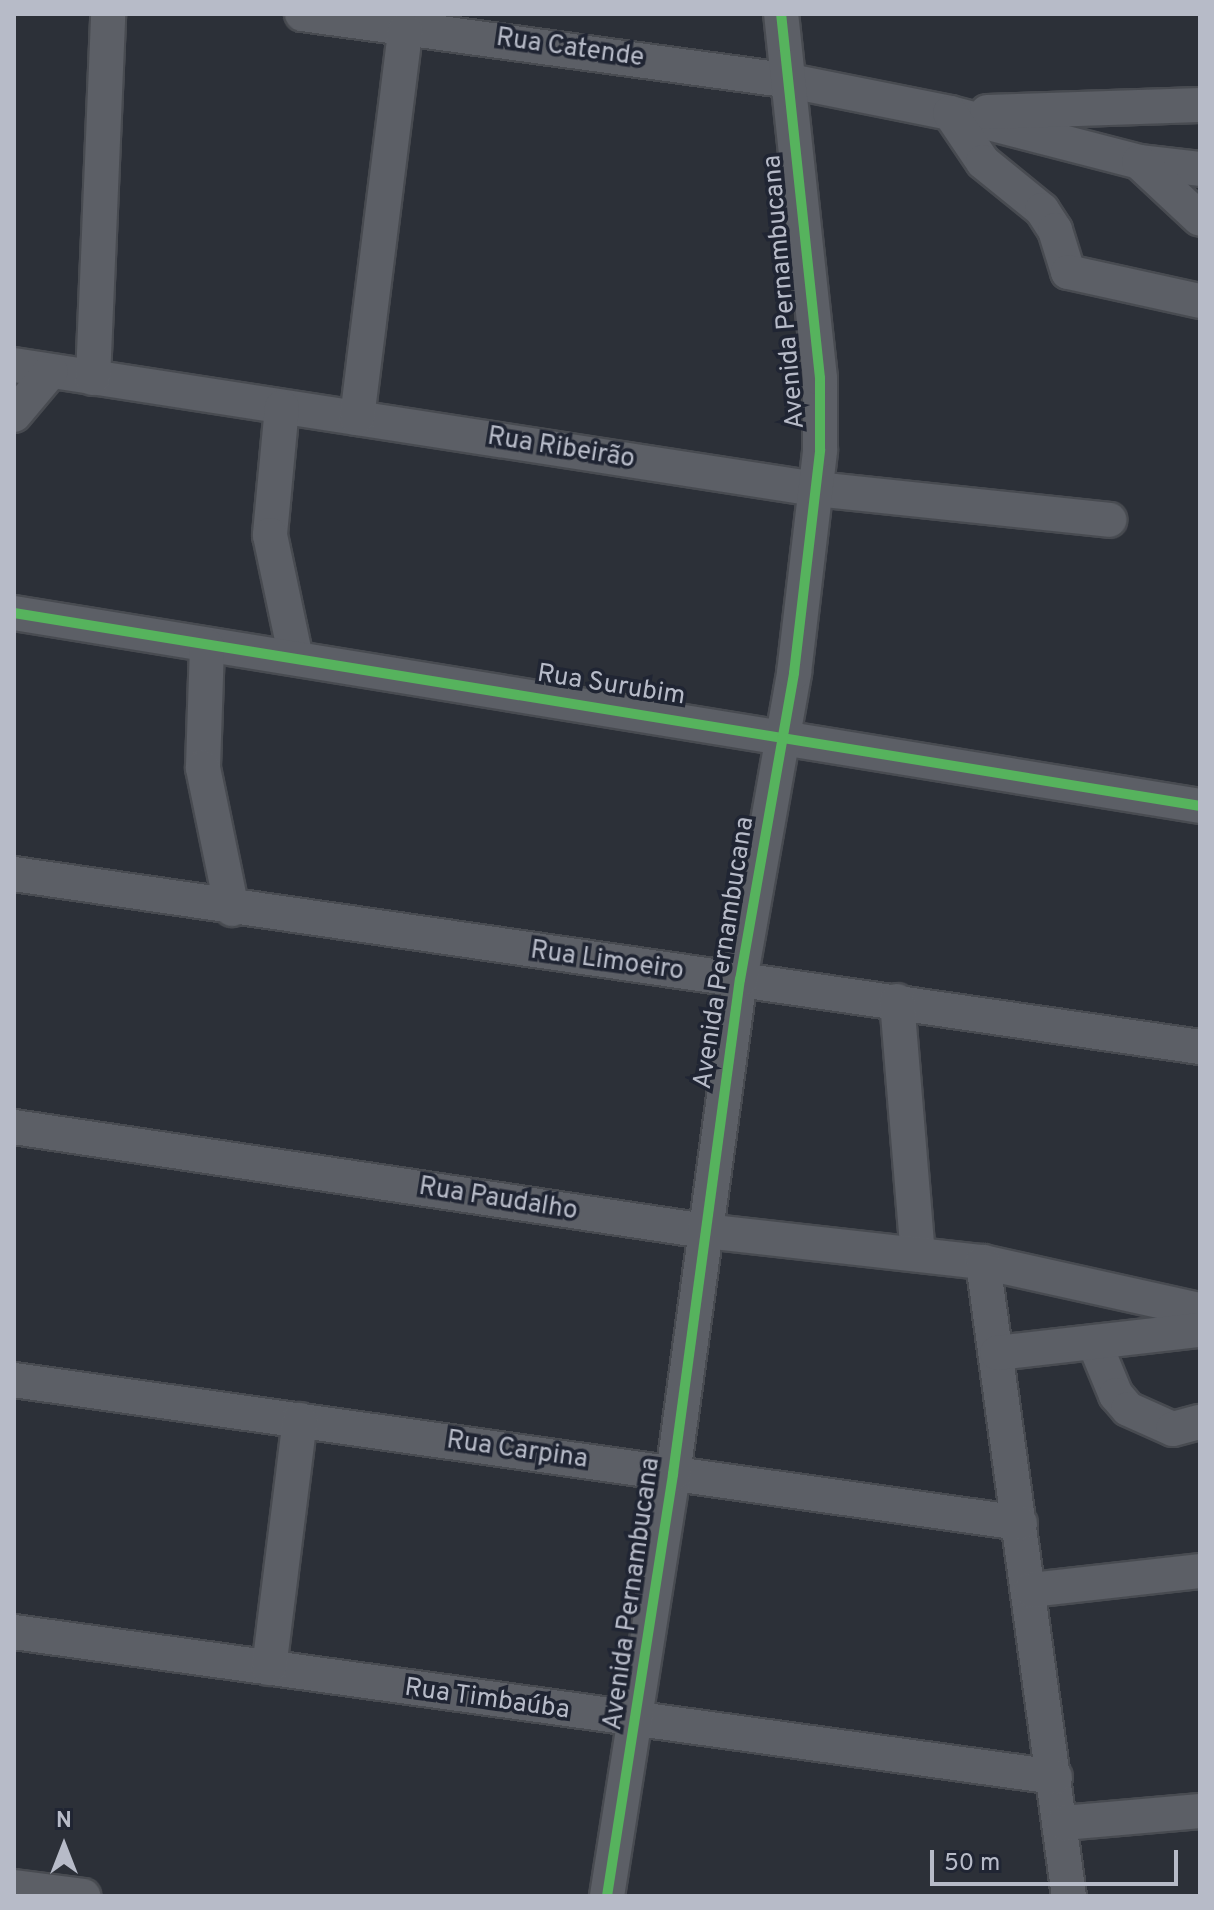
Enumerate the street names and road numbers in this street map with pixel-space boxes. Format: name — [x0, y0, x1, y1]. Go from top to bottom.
street label: Rua Catende — [494, 23, 646, 75]
street label: Avenida Pernambucana — [757, 154, 813, 430]
street label: Rua Ribeirão — [485, 422, 637, 476]
street label: Rua Surubim — [535, 659, 687, 713]
street label: Avenida Pernambucana — [688, 815, 762, 1091]
street label: Rua Limoeiro — [528, 936, 686, 988]
street label: Rua Paudalho — [416, 1172, 580, 1228]
street label: Rua Carpina — [444, 1426, 590, 1476]
street label: Avenida Pernambucana — [598, 1456, 668, 1732]
street label: Rua Timbaúba — [402, 1673, 572, 1727]

